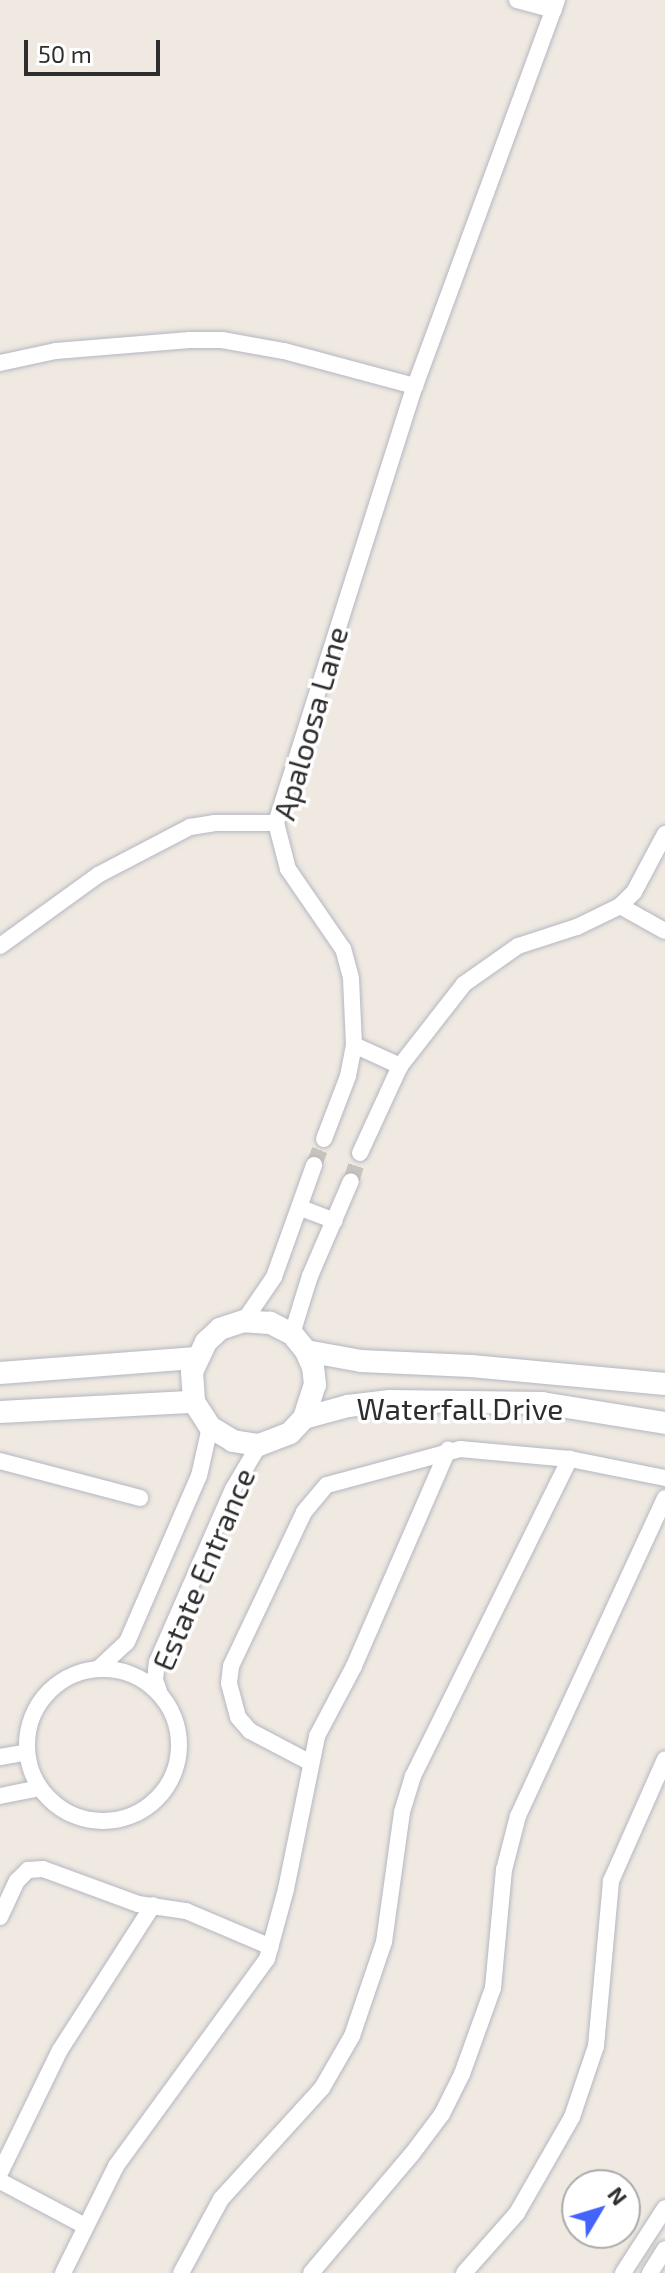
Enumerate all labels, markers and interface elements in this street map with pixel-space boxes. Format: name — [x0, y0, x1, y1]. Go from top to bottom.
scale bar — [28, 24, 164, 74]
text: 50 m — [38, 39, 92, 68]
street label: Apaloosa Lane — [265, 622, 355, 824]
street label: Waterfall Drive — [356, 1390, 564, 1426]
street label: Estate Entrance — [144, 1462, 262, 1676]
north arrow — [561, 2169, 641, 2249]
text: N — [603, 2181, 633, 2210]

